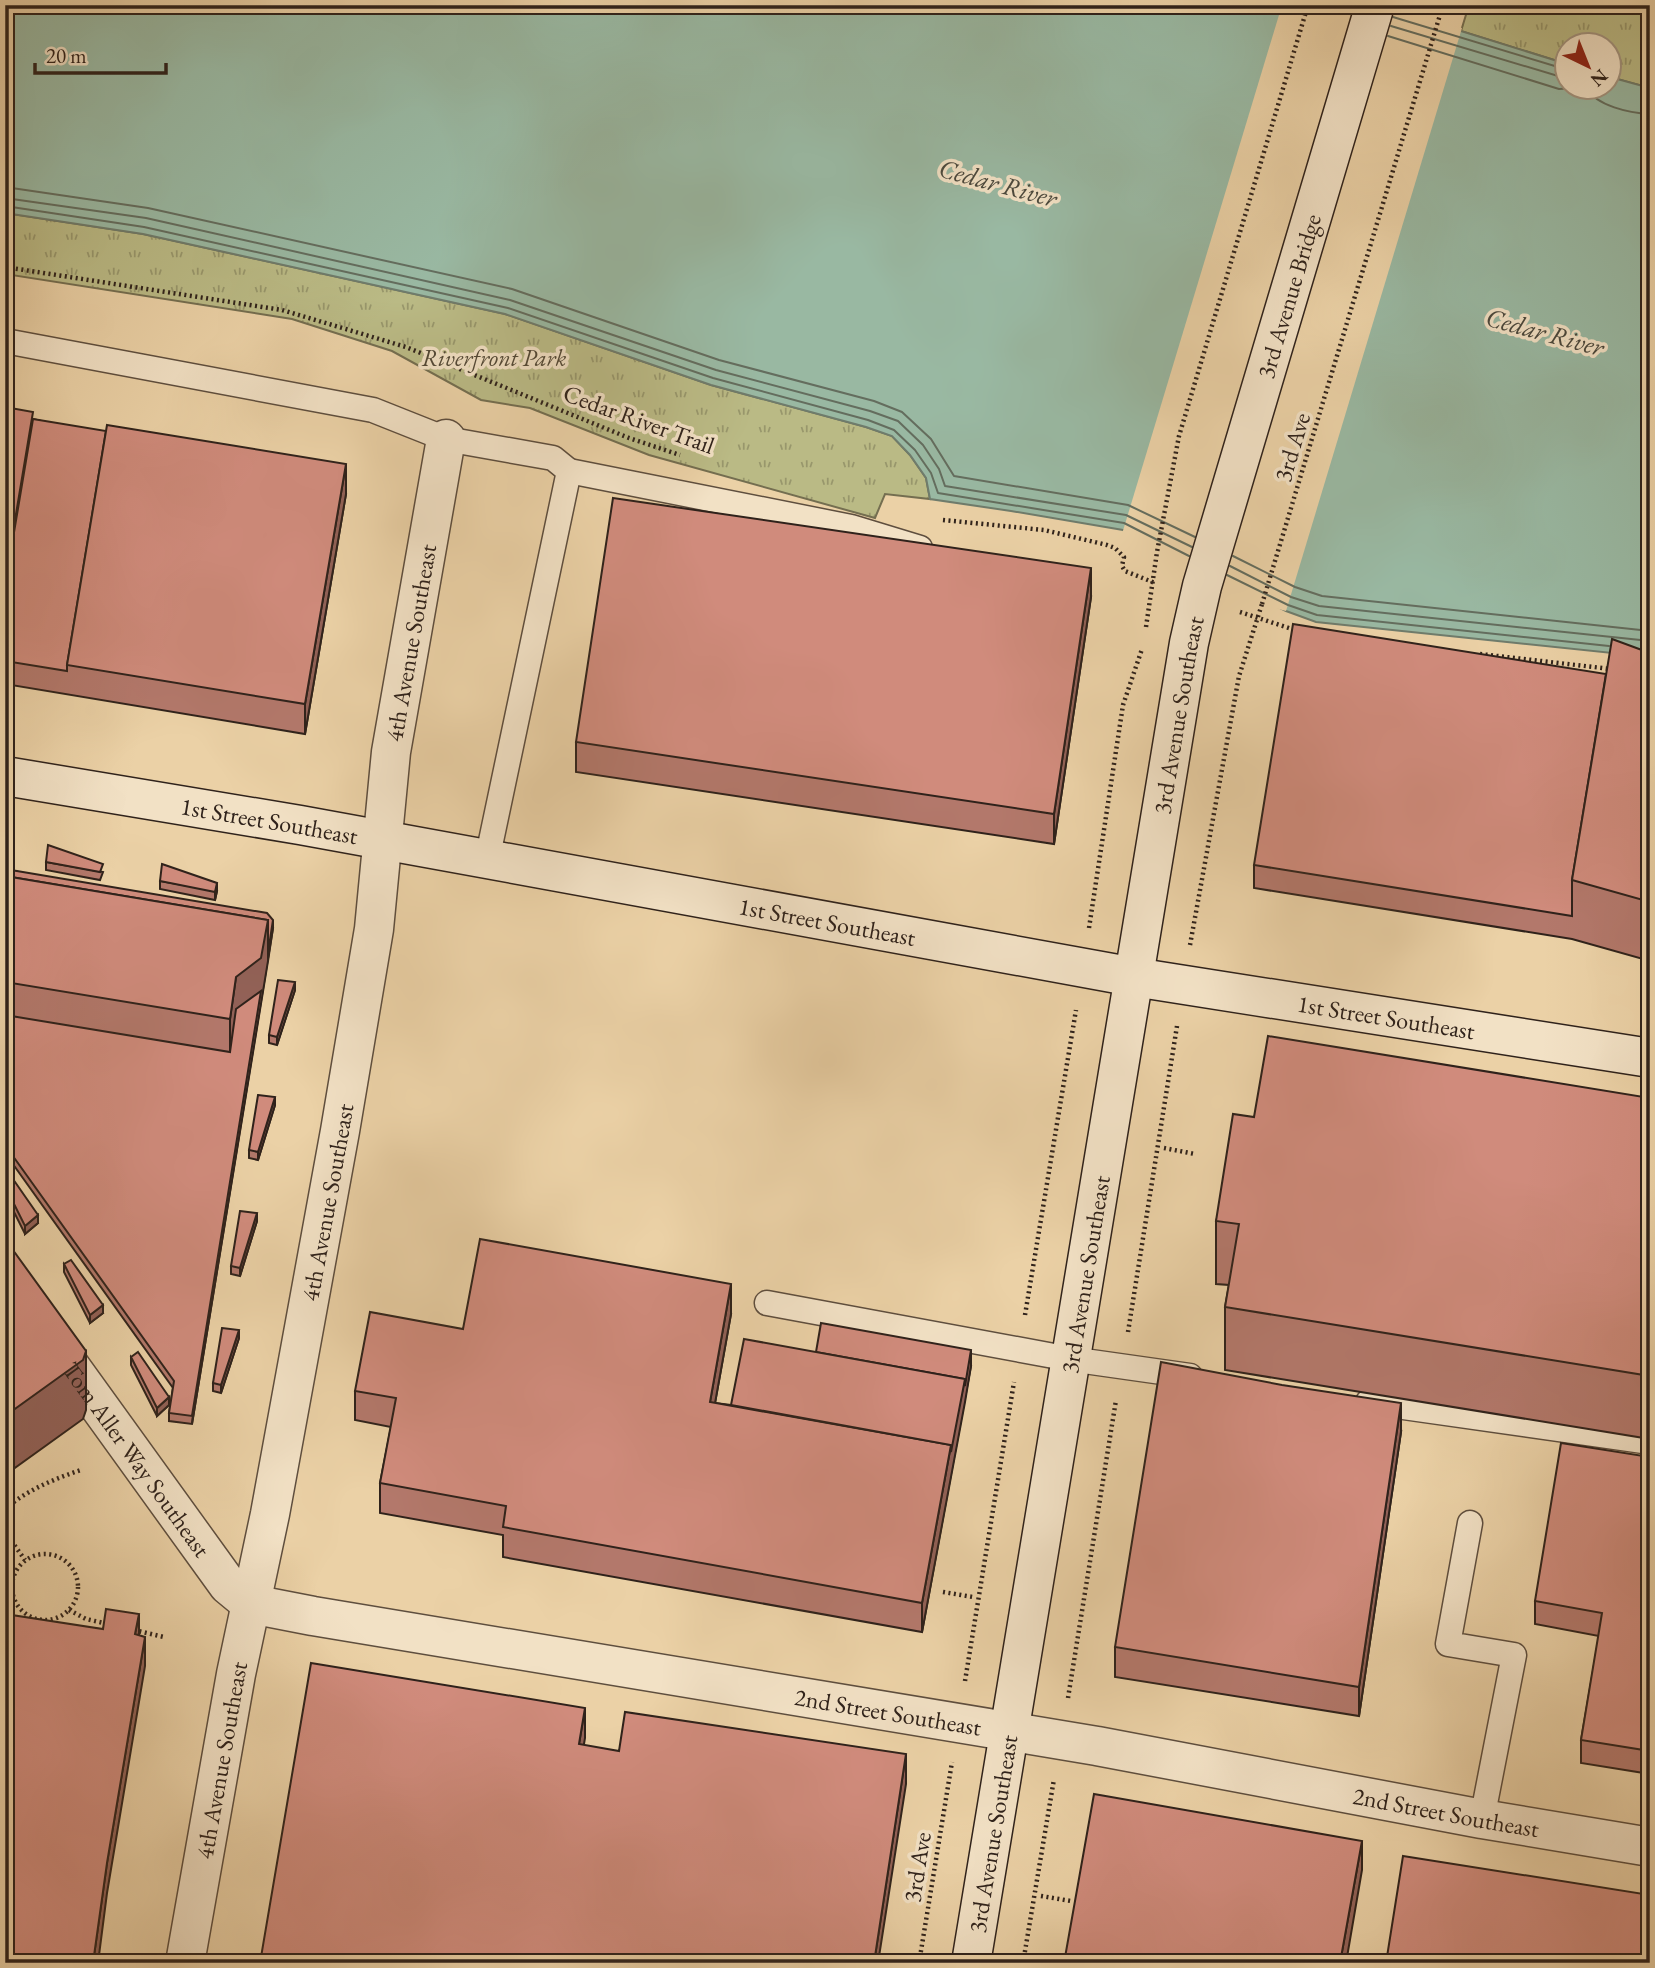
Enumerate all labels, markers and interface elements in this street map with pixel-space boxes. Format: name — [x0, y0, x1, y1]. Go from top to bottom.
scale bar — [35, 32, 166, 76]
north arrow — [1554, 32, 1624, 102]
text: 20 m — [46, 42, 87, 69]
text: N — [1585, 64, 1613, 93]
water label: Cedar River — [935, 151, 1062, 215]
street label: 3rd Avenue Bridge — [1249, 210, 1328, 382]
water label: Cedar River — [1482, 300, 1609, 364]
park label: Riverfront Park — [422, 342, 567, 373]
street label: Cedar River Trail — [559, 377, 719, 461]
street label: 3rd Ave — [1267, 409, 1317, 485]
street label: 4th Avenue Southeast — [378, 541, 443, 744]
street label: 3rd Avenue Southeast — [1146, 613, 1210, 816]
street label: 1st Street Southeast — [178, 790, 361, 851]
street label: 1st Street Southeast — [736, 890, 919, 952]
street label: 1st Street Southeast — [1295, 987, 1477, 1046]
street label: 4th Avenue Southeast — [294, 1101, 360, 1303]
street label: 3rd Avenue Southeast — [1053, 1173, 1116, 1376]
street label: Tom Aller Way Southeast — [56, 1356, 218, 1563]
street label: 4th Avenue Southeast — [188, 1658, 254, 1861]
street label: 2nd Street Southeast — [792, 1681, 984, 1742]
street label: 3rd Avenue Southeast — [961, 1732, 1024, 1935]
street label: 2nd Street Southeast — [1350, 1779, 1542, 1844]
street label: 3rd Ave — [896, 1830, 938, 1904]

